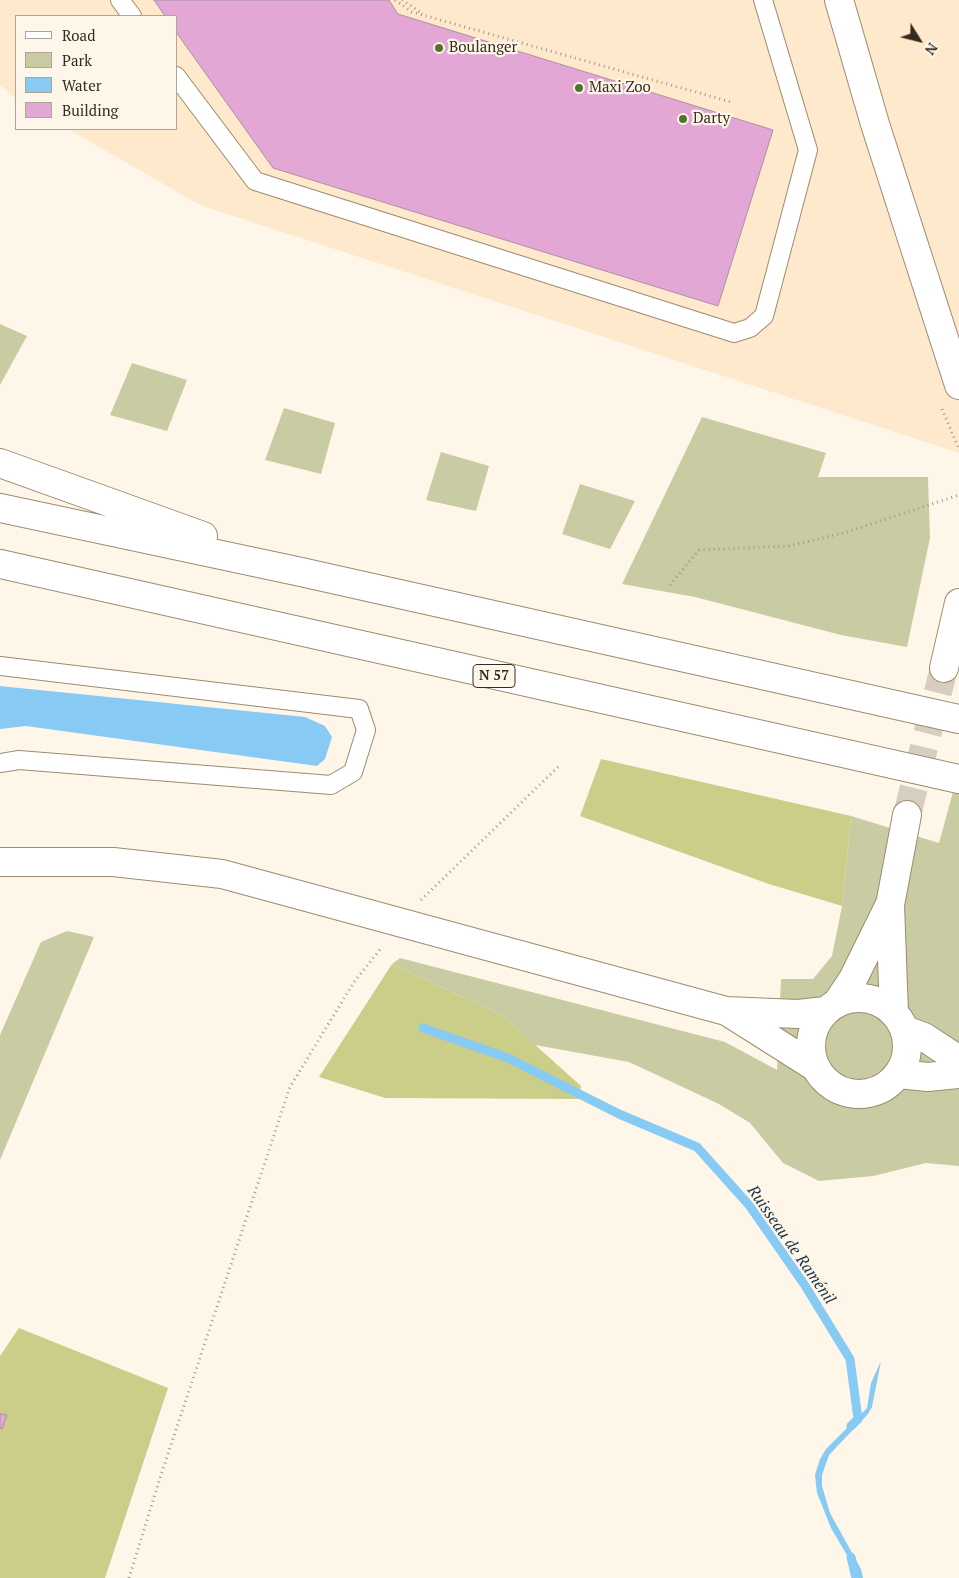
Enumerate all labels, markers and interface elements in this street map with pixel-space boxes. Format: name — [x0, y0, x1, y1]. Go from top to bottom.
legend — [15, 15, 178, 130]
north arrow — [894, 15, 944, 65]
text: Road — [62, 25, 95, 45]
place label: Boulanger — [449, 39, 517, 57]
text: N — [921, 39, 942, 59]
marker: Boulanger — [433, 42, 445, 54]
text: Park — [62, 50, 92, 70]
text: Water — [62, 75, 101, 95]
place label: Maxi Zoo — [589, 79, 651, 97]
marker: Maxi Zoo — [573, 82, 585, 94]
text: Building — [62, 100, 119, 120]
place label: Darty — [693, 110, 730, 128]
marker: Darty — [677, 113, 689, 125]
road number: N 57 — [473, 664, 515, 688]
water label: Ruisseau de Raménil — [743, 1182, 839, 1308]

